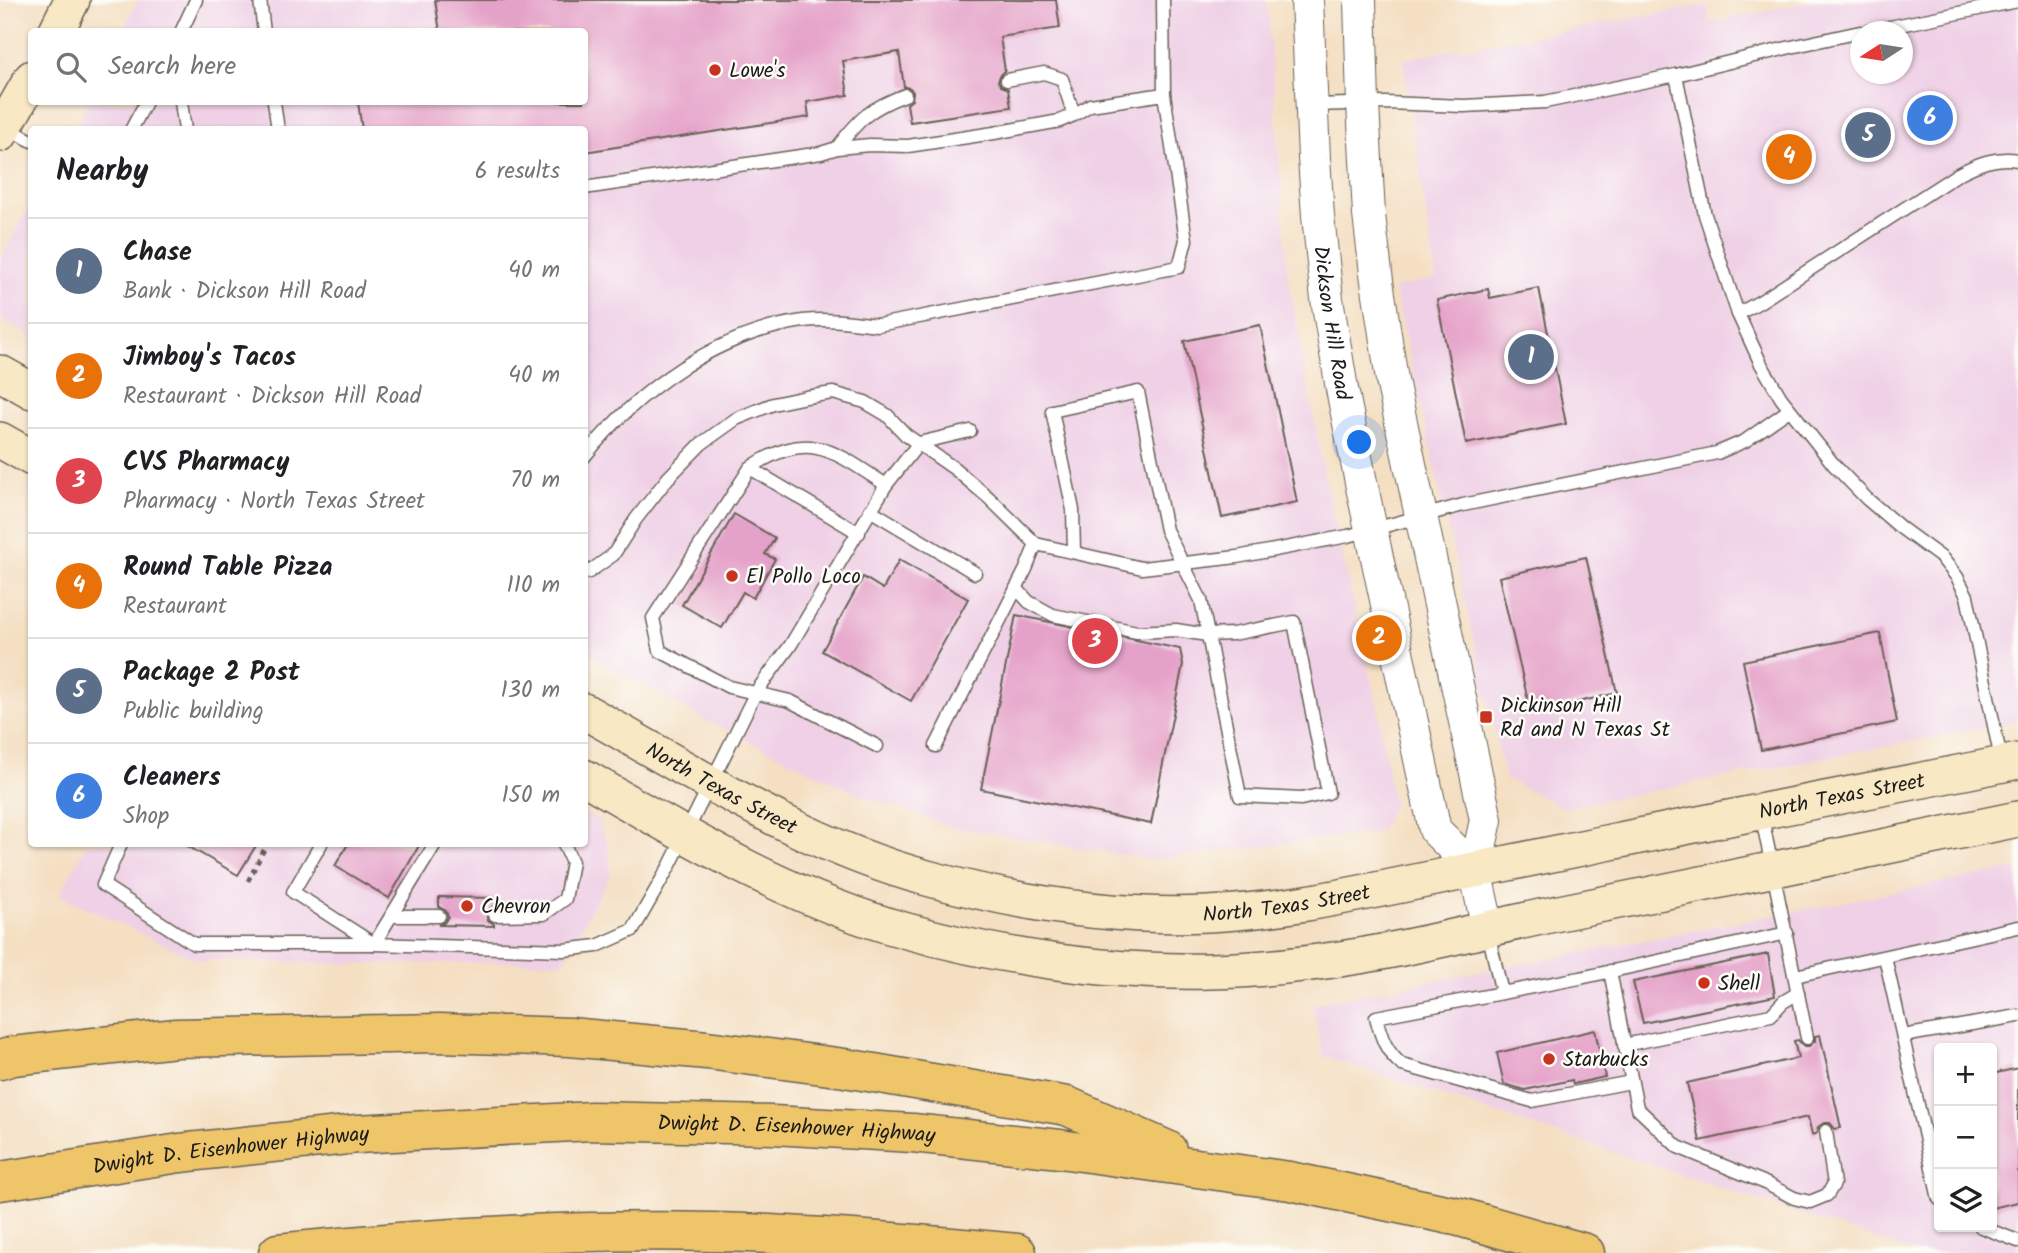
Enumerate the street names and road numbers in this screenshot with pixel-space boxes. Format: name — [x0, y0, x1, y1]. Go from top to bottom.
street label: Dickson Hill Road — [1303, 244, 1359, 404]
street label: North Texas Street — [639, 735, 803, 845]
street label: North Texas Street — [1756, 765, 1929, 830]
street label: North Texas Street — [1202, 876, 1374, 932]
street label: Dwight D. Eisenhower Highway — [657, 1107, 937, 1153]
street label: Dwight D. Eisenhower Highway — [90, 1118, 370, 1184]

